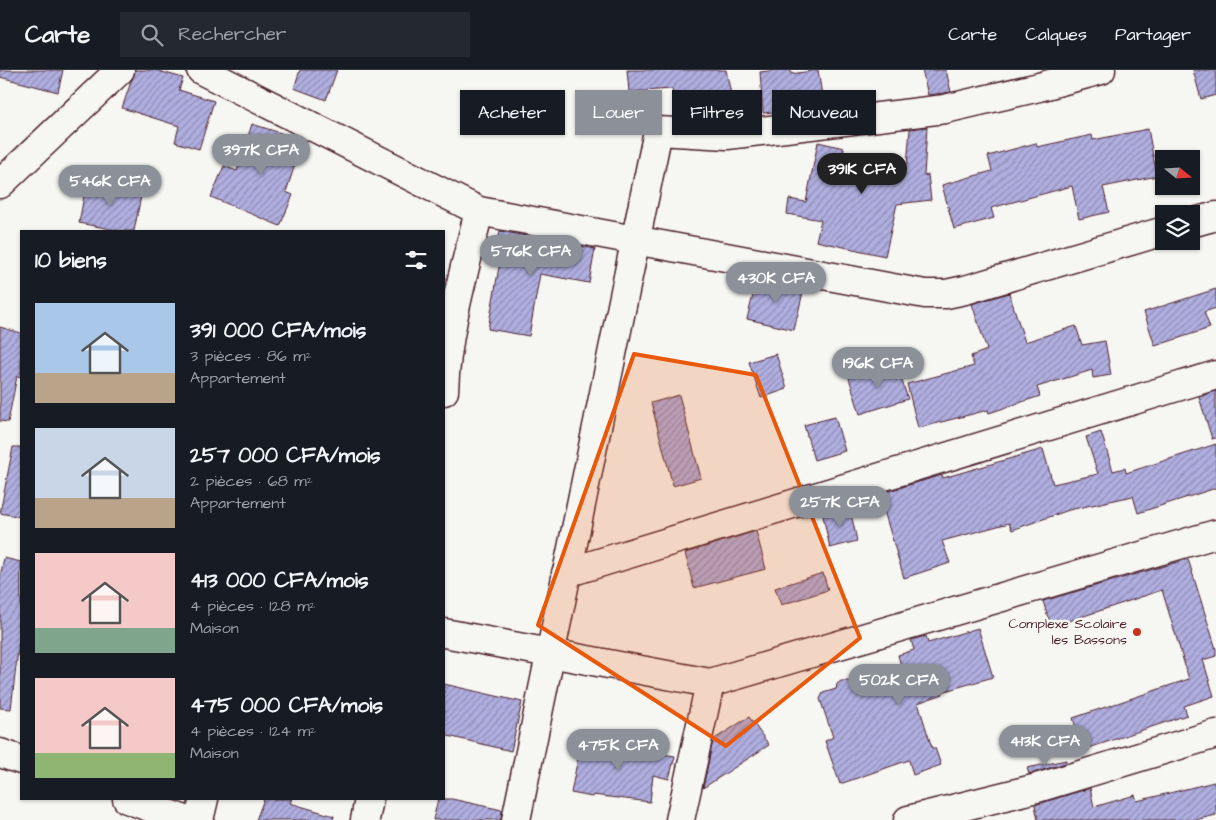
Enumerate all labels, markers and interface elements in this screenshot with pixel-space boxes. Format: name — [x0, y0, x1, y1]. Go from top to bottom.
search box — [120, 12, 470, 57]
text: Carte — [25, 18, 90, 52]
icon: search — [138, 21, 166, 49]
text: Rechercher — [178, 21, 286, 48]
text: Carte — [948, 22, 997, 47]
text: Calques — [1025, 22, 1087, 47]
text: Partager — [1115, 22, 1191, 47]
chip: Acheter — [460, 90, 565, 135]
chip: Louer — [575, 90, 662, 135]
chip: Filtres — [672, 90, 762, 135]
chip: Nouveau — [772, 90, 876, 135]
pin: 397K CFA — [209, 134, 313, 176]
text: 397K CFA — [223, 139, 299, 161]
north arrow — [1155, 150, 1200, 195]
map controls — [1155, 150, 1200, 250]
pin: 391K CFA — [810, 152, 914, 195]
text: 391K CFA — [828, 158, 896, 180]
pin: 546K CFA — [58, 164, 162, 207]
text: 546K CFA — [70, 170, 151, 192]
button: layers — [1155, 205, 1200, 250]
pin: 576K CFA — [479, 234, 583, 277]
text: 576K CFA — [491, 240, 571, 262]
text: 10 biens — [35, 246, 107, 275]
icon: filters — [402, 246, 430, 274]
pin: 430K CFA — [724, 262, 828, 304]
text: 430K CFA — [737, 267, 815, 289]
text: 391 000 CFA/mois — [190, 316, 366, 345]
icon: home — [75, 323, 135, 383]
text: 3 pièces · 86 m² — [190, 345, 312, 367]
pin: 196K CFA — [826, 346, 930, 389]
text: 196K CFA — [843, 352, 913, 374]
text: Appartement — [190, 367, 286, 389]
text: 257 000 CFA/mois — [190, 441, 381, 470]
icon: home — [75, 448, 135, 508]
text: 2 pièces · 68 m² — [190, 470, 313, 492]
pin: 257K CFA — [788, 486, 892, 528]
text: 257K CFA — [800, 491, 880, 513]
text: Appartement — [190, 492, 286, 514]
text: 413 000 CFA/mois — [190, 566, 369, 595]
icon: home — [75, 573, 135, 633]
text: 4 pièces · 128 m² — [190, 595, 316, 617]
place label: Complexe Scolaire les Bassons — [1009, 614, 1127, 650]
text: Maison — [190, 617, 239, 639]
marker: Complexe Scolaire les Bassons — [1131, 626, 1143, 638]
pin: 502K CFA — [847, 664, 951, 706]
text: 502K CFA — [859, 669, 939, 691]
text: 475 000 CFA/mois — [190, 691, 383, 720]
icon: home — [75, 698, 135, 758]
text: 4 pièces · 124 m² — [190, 720, 316, 742]
pin: 413K CFA — [993, 724, 1097, 767]
pin: 475K CFA — [566, 728, 670, 771]
text: 413K CFA — [1010, 730, 1080, 752]
text: 475K CFA — [578, 734, 658, 756]
text: Maison — [190, 742, 239, 764]

